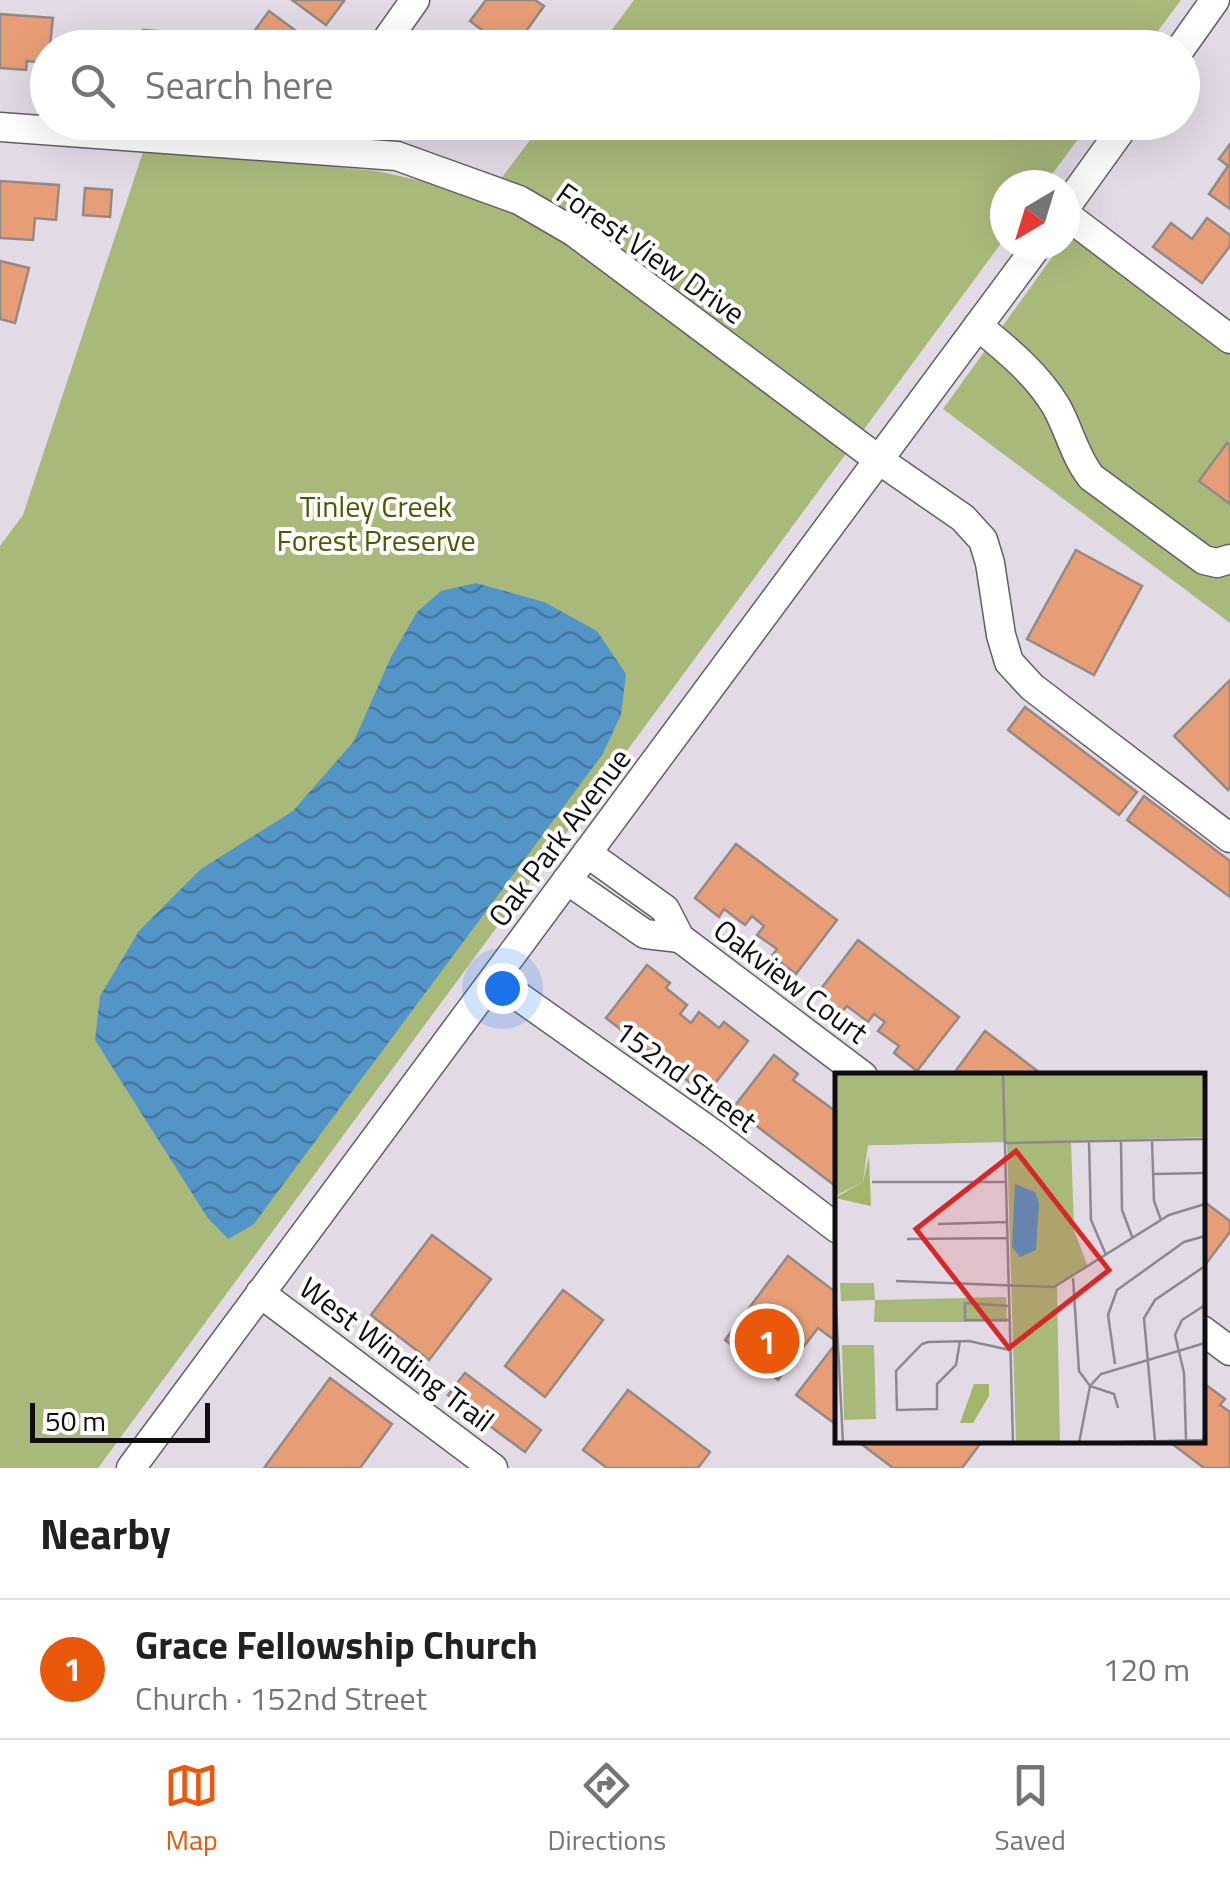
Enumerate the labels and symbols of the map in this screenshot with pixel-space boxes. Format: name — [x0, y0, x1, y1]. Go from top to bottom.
north arrow — [990, 170, 1080, 260]
street label: Forest View Drive — [547, 171, 755, 335]
park label: Tinley Creek Forest Preserve — [276, 483, 476, 563]
street label: Oak Park Avenue — [476, 738, 642, 936]
street label: Oakview Court — [704, 907, 878, 1055]
your location — [477, 963, 528, 1014]
street label: 152nd Street — [605, 1009, 767, 1144]
inset map — [835, 1073, 1205, 1443]
street label: West Winding Trail — [290, 1265, 504, 1443]
pin: 1 — [734, 1304, 800, 1378]
scale bar — [30, 1398, 210, 1442]

